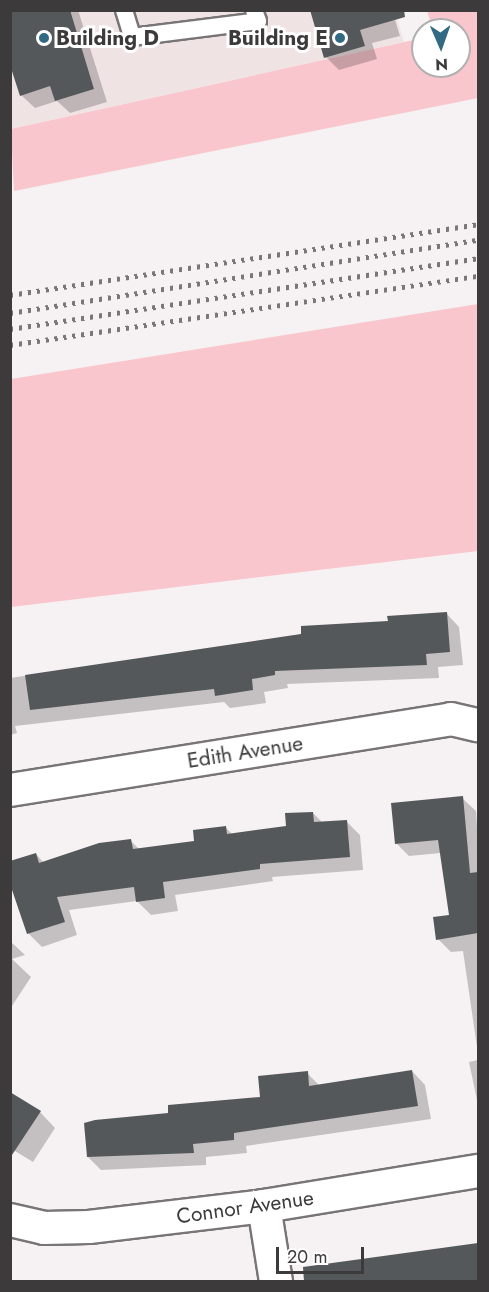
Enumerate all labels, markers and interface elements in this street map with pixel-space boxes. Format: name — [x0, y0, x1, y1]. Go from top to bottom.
north arrow — [411, 18, 471, 78]
place label: Building D — [56, 25, 159, 51]
place label: Building E — [228, 25, 328, 51]
marker: Building D — [37, 31, 51, 45]
marker: Building E — [333, 31, 347, 45]
text: N — [435, 53, 448, 76]
street label: Edith Avenue — [185, 730, 305, 774]
street label: Connor Avenue — [175, 1185, 315, 1229]
scale bar — [279, 1235, 368, 1273]
text: 20 m — [287, 1244, 327, 1270]

